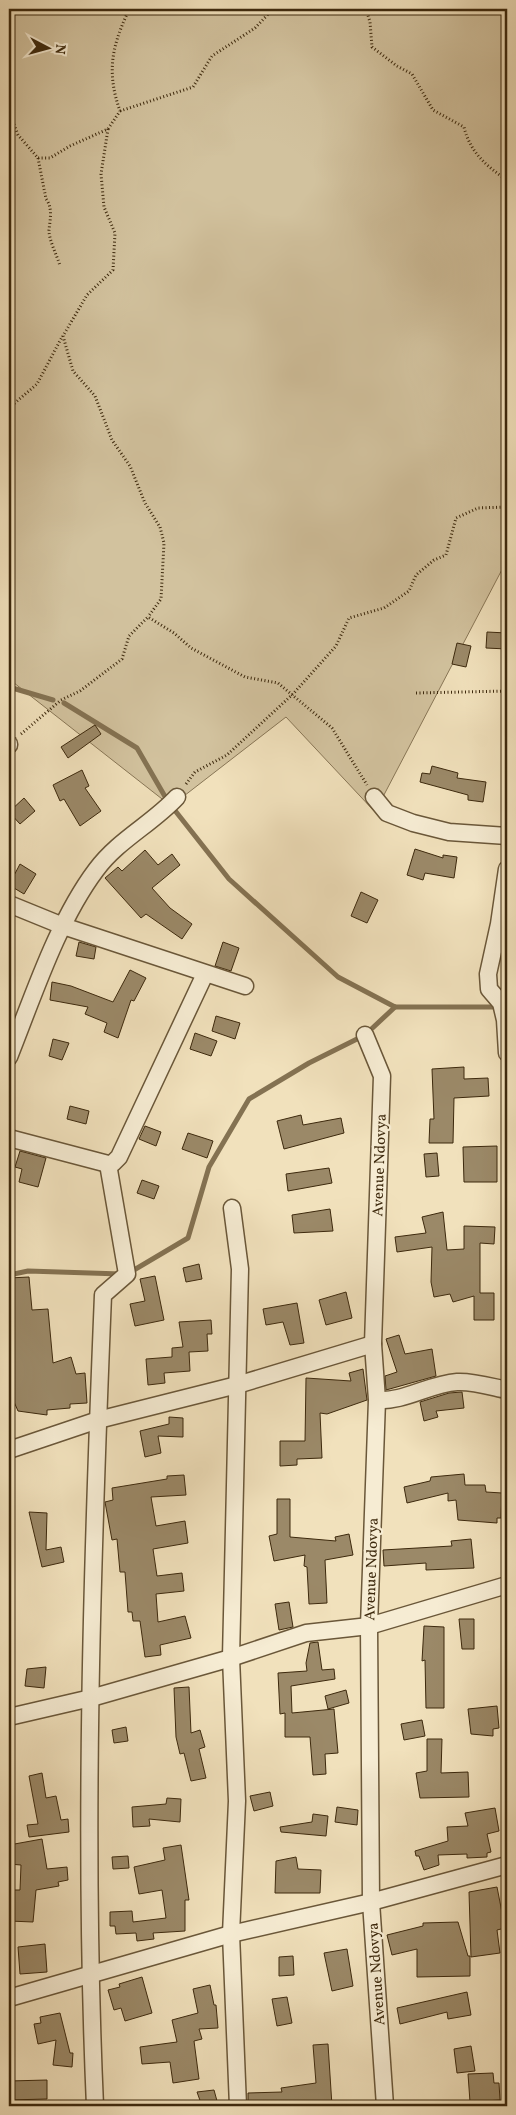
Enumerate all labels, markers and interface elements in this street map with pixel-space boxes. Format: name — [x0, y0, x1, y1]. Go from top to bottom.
north arrow — [22, 22, 72, 72]
text: N — [49, 43, 69, 55]
street label: Avenue Ndovya — [368, 1113, 393, 1217]
street label: Avenue Ndovya — [360, 1517, 385, 1621]
street label: Avenue Ndovya — [363, 1922, 392, 2026]

